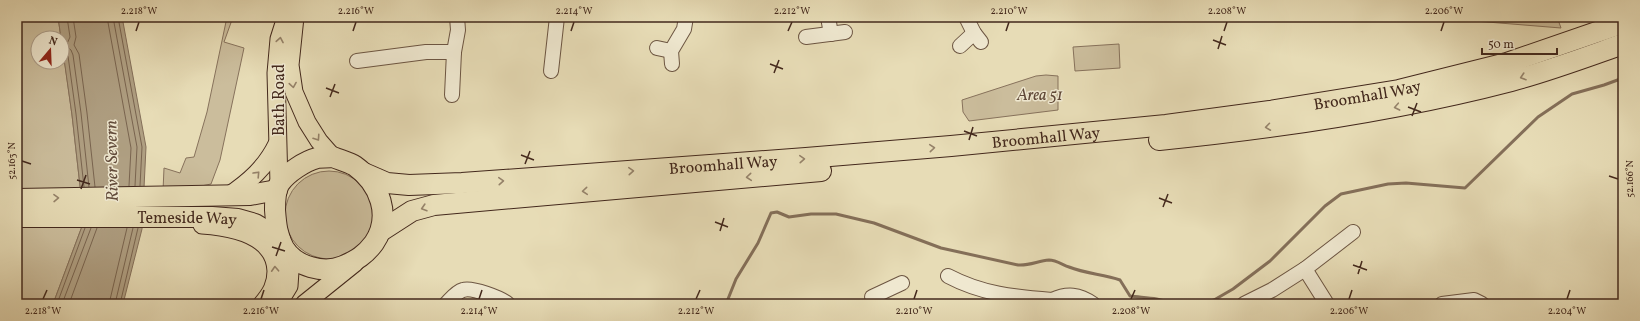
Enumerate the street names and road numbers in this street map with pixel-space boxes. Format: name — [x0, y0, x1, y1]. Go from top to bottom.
street label: Bath Road — [269, 64, 291, 136]
street label: Broomhall Way — [1312, 76, 1424, 117]
street label: Broomhall Way — [991, 122, 1102, 155]
street label: Broomhall Way — [668, 151, 779, 181]
street label: Temeside Way — [137, 208, 238, 232]

